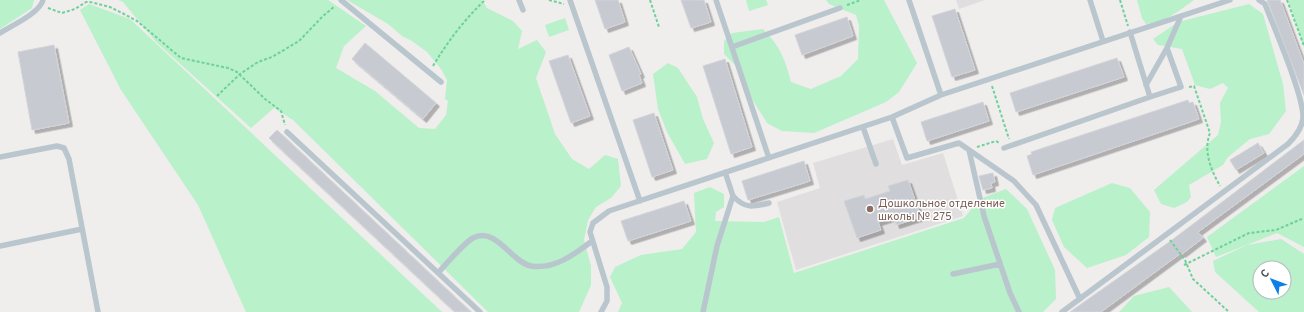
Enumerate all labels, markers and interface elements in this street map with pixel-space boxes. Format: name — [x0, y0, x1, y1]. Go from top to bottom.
place label: Дошкольное отделение школы № 275 — [878, 197, 1005, 224]
marker: Дошкольное отделение школы № 275 — [865, 204, 875, 214]
north arrow — [1252, 260, 1292, 300]
text: С — [1258, 267, 1273, 281]

